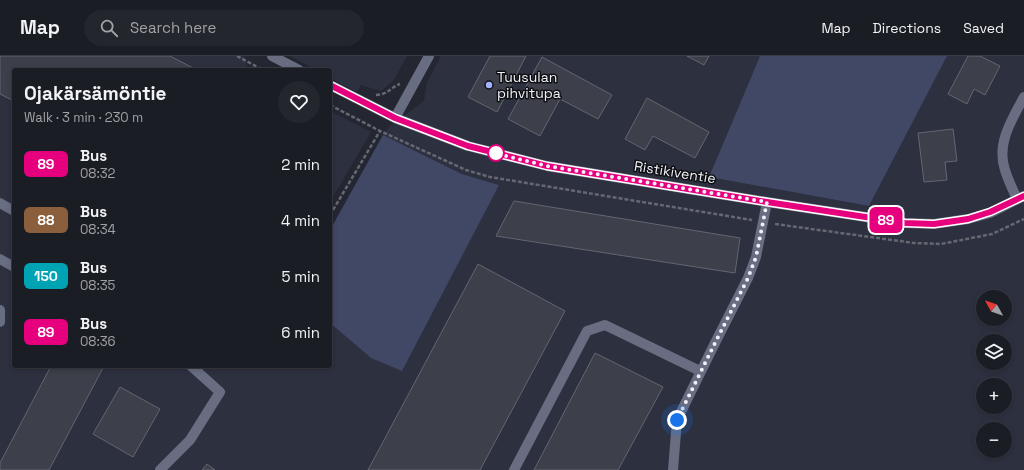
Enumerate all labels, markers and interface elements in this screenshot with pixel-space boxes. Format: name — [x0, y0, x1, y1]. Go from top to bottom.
search box — [84, 10, 364, 46]
text: Map — [20, 15, 60, 40]
icon: search — [98, 17, 120, 39]
text: Search here — [130, 18, 216, 37]
text: Map — [821, 19, 851, 37]
text: Directions — [873, 19, 941, 37]
text: Saved — [963, 19, 1004, 37]
place label: Tuusulan pihvitupa — [497, 68, 561, 102]
marker: Tuusulan pihvitupa — [484, 80, 494, 90]
text: Ojakärsämöntie — [24, 81, 167, 106]
button: heart — [278, 81, 320, 123]
text: Walk · 3 min · 230 m — [24, 109, 143, 126]
unlabelled marker — [487, 144, 505, 162]
text: Bus — [80, 146, 107, 165]
text: 89 — [37, 155, 55, 173]
text: 2 min — [281, 155, 320, 174]
street label: Ristikiventie — [633, 157, 717, 187]
text: 08:32 — [80, 165, 115, 182]
text: Bus — [80, 202, 107, 221]
line badge: 89 — [868, 207, 904, 233]
text: 88 — [38, 211, 54, 229]
text: 4 min — [281, 211, 320, 230]
text: 89 — [877, 211, 895, 229]
text: 08:34 — [80, 221, 116, 238]
text: Bus — [80, 258, 107, 277]
text: 150 — [34, 267, 58, 285]
text: 5 min — [281, 267, 320, 286]
text: 08:35 — [80, 277, 115, 294]
north arrow — [976, 290, 1012, 326]
map controls — [976, 290, 1012, 458]
text: Bus — [80, 314, 107, 333]
text: 89 — [37, 323, 55, 341]
text: 6 min — [281, 323, 320, 342]
text: 08:36 — [80, 333, 116, 350]
button: layers — [976, 334, 1012, 370]
button: + — [976, 378, 1012, 414]
your location — [667, 410, 687, 430]
button: − — [976, 422, 1012, 458]

